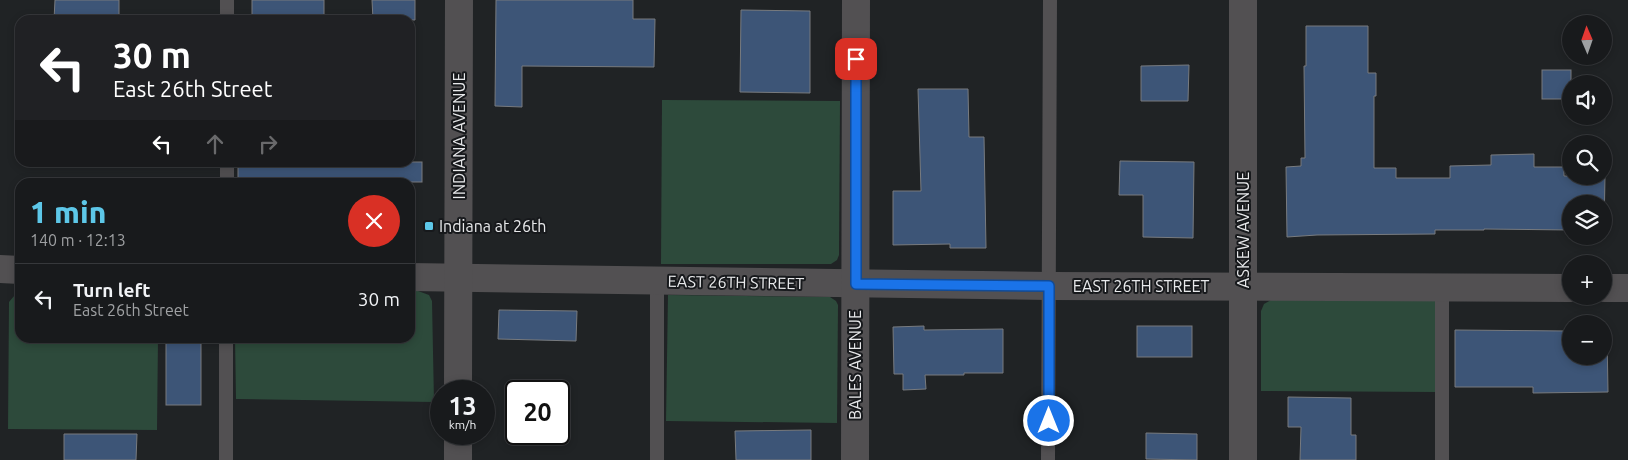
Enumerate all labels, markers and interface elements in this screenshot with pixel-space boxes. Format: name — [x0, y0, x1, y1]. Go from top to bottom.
north arrow — [1562, 15, 1612, 65]
map controls — [1562, 15, 1612, 365]
icon: left — [30, 35, 95, 100]
text: 30 m — [113, 35, 191, 75]
pin — [835, 38, 877, 80]
icon: arrive — [842, 45, 870, 73]
street label: INDIANA AVENUE — [450, 73, 468, 199]
button: sound — [1562, 75, 1612, 125]
text: East 26th Street — [113, 76, 272, 101]
icon: left — [148, 130, 176, 158]
icon: ahead — [201, 130, 229, 158]
icon: right — [254, 130, 282, 158]
button: search — [1562, 135, 1612, 185]
street label: ASKEW AVENUE — [1234, 172, 1252, 288]
text: 1 min — [30, 195, 106, 229]
button: close — [348, 195, 400, 247]
button: layers — [1562, 195, 1612, 245]
place label: Indiana at 26th — [439, 217, 546, 235]
marker: Indiana at 26th — [423, 220, 435, 232]
text: 140 m · 12:13 — [30, 231, 126, 249]
button: + — [1562, 255, 1612, 305]
street label: EAST 26TH STREET — [668, 272, 805, 292]
street label: EAST 26TH STREET — [1073, 277, 1209, 295]
text: Turn left — [73, 279, 151, 301]
icon: left — [30, 285, 58, 313]
text: 30 m — [358, 288, 400, 310]
text: East 26th Street — [73, 301, 189, 319]
street label: BALES AVENUE — [846, 310, 864, 420]
button: − — [1562, 315, 1612, 365]
speed limit sign: 20 — [505, 380, 570, 445]
text: 13 — [448, 392, 477, 420]
position arrow — [1022, 394, 1074, 446]
text: km/h — [449, 418, 476, 431]

